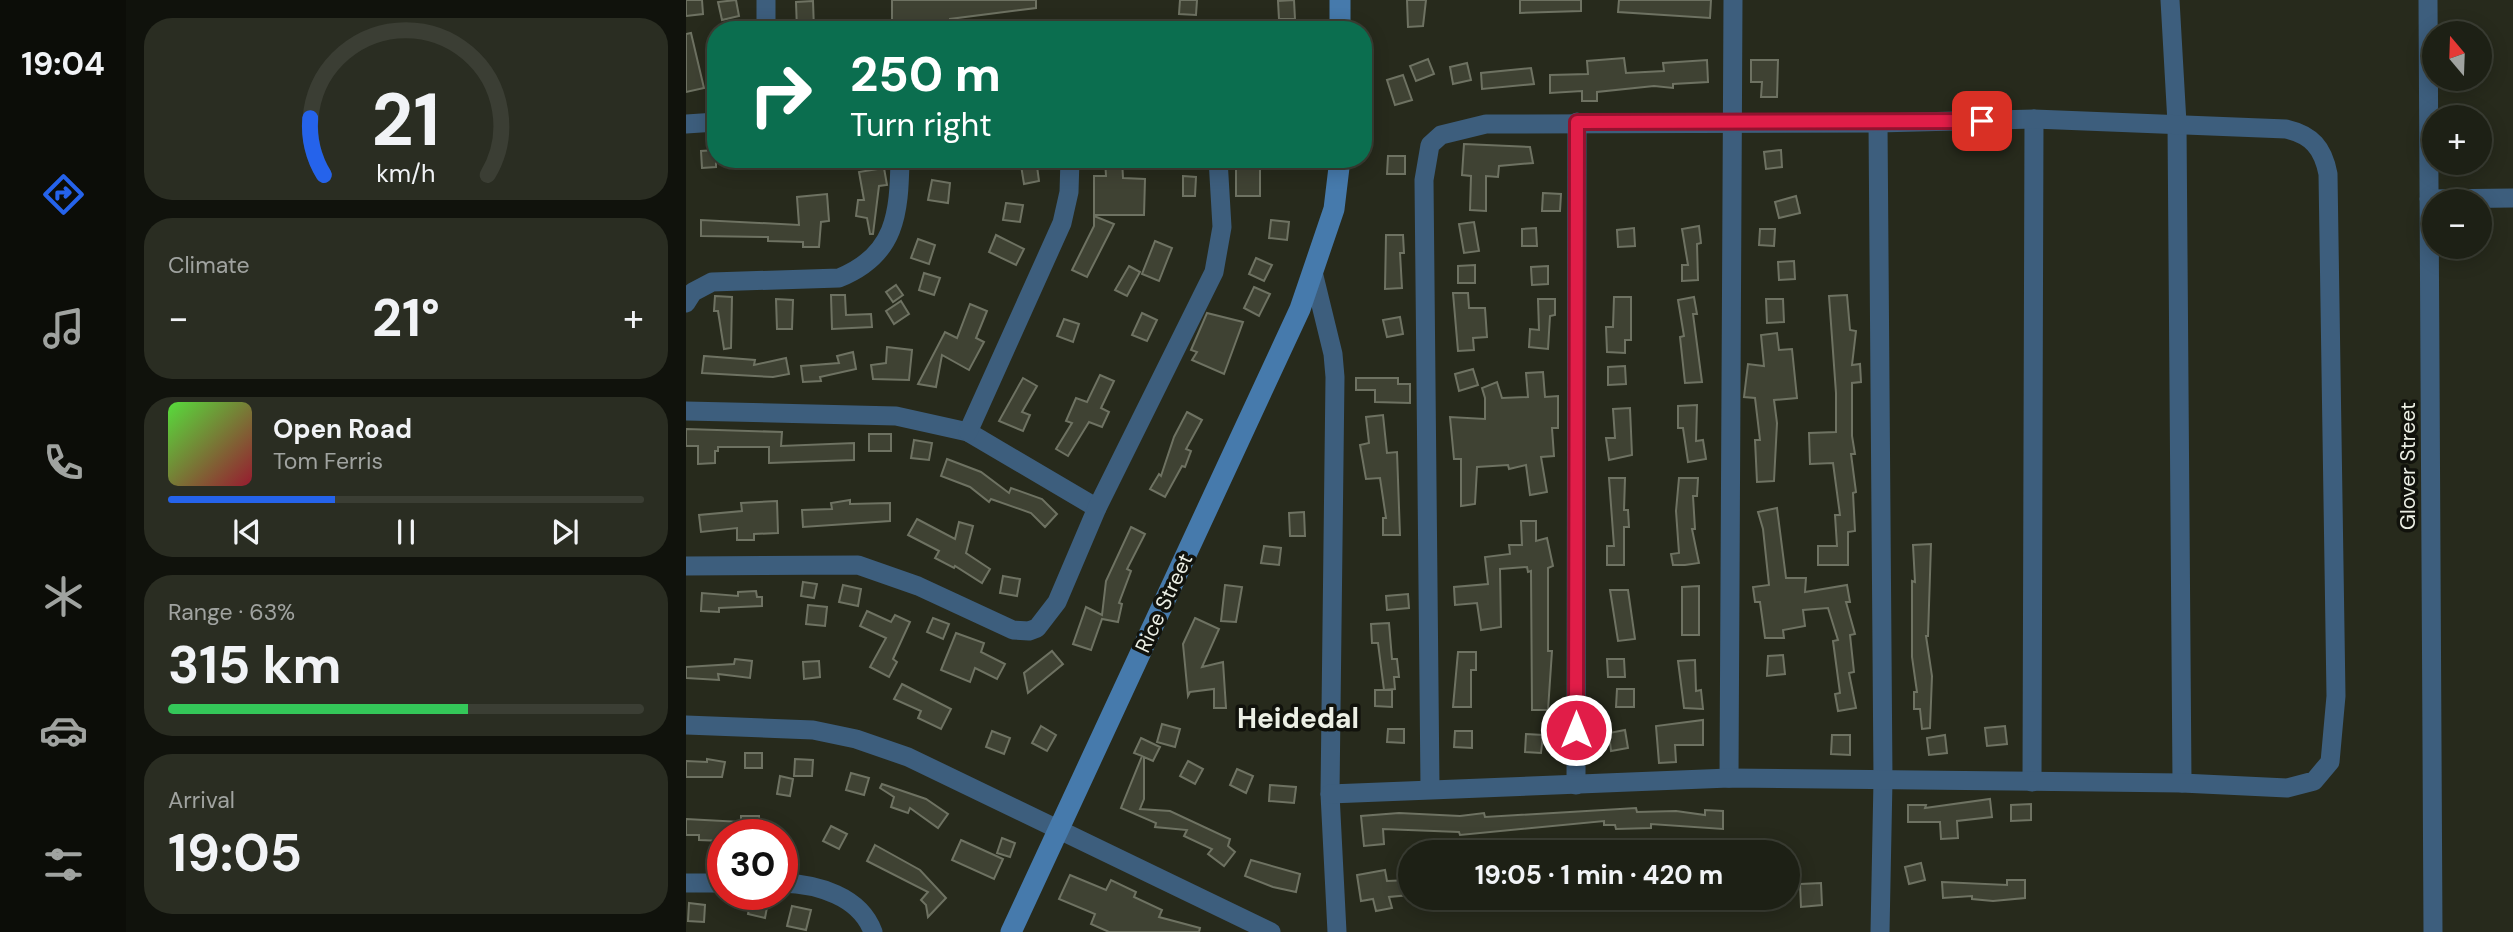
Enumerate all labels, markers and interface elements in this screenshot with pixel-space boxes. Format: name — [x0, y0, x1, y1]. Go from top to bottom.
north arrow — [2422, 21, 2492, 91]
map controls — [2422, 21, 2492, 259]
text: 250 m — [850, 42, 1001, 106]
text: 19:04 — [21, 43, 105, 85]
icon: right — [735, 49, 826, 140]
text: 21 — [372, 73, 440, 168]
pin — [1952, 91, 2012, 151]
icon: arrive — [1963, 102, 2001, 140]
text: Turn right — [850, 104, 992, 146]
button: + — [2422, 105, 2492, 175]
text: km/h — [376, 157, 436, 190]
icon: directions — [39, 170, 88, 219]
button: − — [2422, 189, 2492, 259]
text: Climate — [168, 250, 250, 280]
text: 21° — [372, 284, 440, 352]
text: − — [168, 293, 189, 343]
text: + — [623, 293, 644, 343]
icon: music — [39, 304, 88, 353]
street label: Glover Street — [2394, 402, 2422, 530]
text: Open Road — [273, 412, 412, 446]
icon: phone — [39, 438, 88, 487]
text: Tom Ferris — [273, 446, 383, 476]
icon: previous — [228, 513, 266, 551]
icon: pause — [387, 513, 425, 551]
icon: next — [546, 513, 584, 551]
street label: Rice Street — [1129, 549, 1199, 657]
icon: climate — [39, 572, 88, 621]
text: Range · 63% — [168, 597, 295, 627]
text: 315 km — [168, 631, 341, 699]
position arrow — [1539, 693, 1613, 767]
district label: Heidedal — [1237, 700, 1359, 737]
icon: car — [39, 706, 88, 755]
text: Arrival — [168, 785, 235, 815]
text: 19:05 — [168, 819, 302, 887]
speed limit sign: 30 — [707, 819, 798, 910]
icon: filters — [39, 840, 88, 889]
text: 19:05 · 1 min · 420 m — [1475, 858, 1723, 892]

